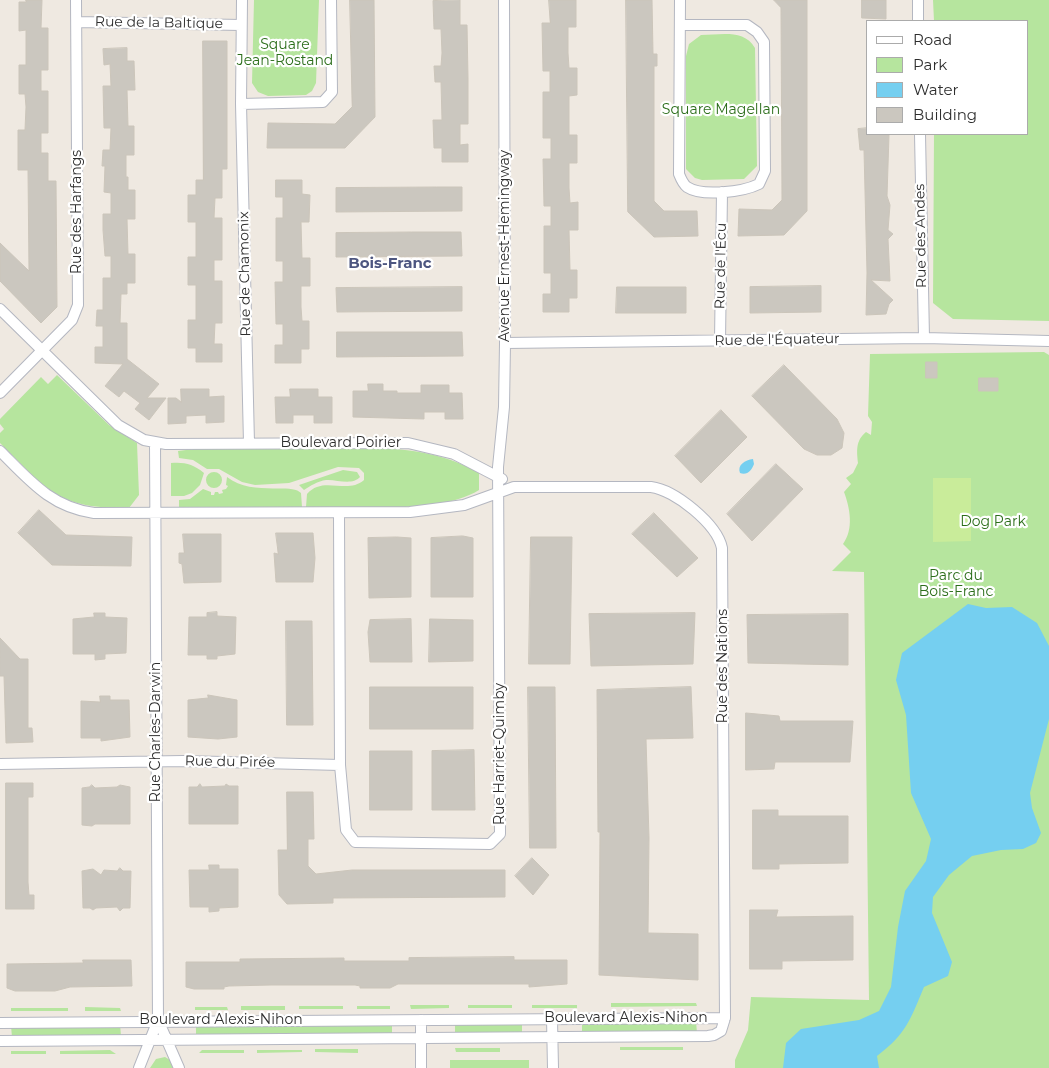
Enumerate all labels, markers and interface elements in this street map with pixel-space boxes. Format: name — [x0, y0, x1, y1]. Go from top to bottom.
street label: Rue de la Baltique — [95, 13, 223, 33]
legend — [866, 20, 1029, 135]
text: Road — [913, 30, 952, 49]
park label: Square Jean-Rostand — [237, 37, 333, 70]
text: Park — [913, 55, 947, 74]
text: Water — [913, 80, 959, 99]
park label: Square Magellan — [662, 102, 780, 118]
text: Building — [913, 105, 977, 124]
street label: Rue des Harfangs — [69, 150, 85, 274]
street label: Avenue Ernest-Hemingway — [497, 150, 513, 342]
street label: Rue des Andes — [912, 184, 930, 288]
street label: Rue de Chamonix — [236, 211, 254, 337]
street label: Rue de l'Écu — [712, 223, 730, 309]
district label: Bois-Franc — [348, 255, 432, 273]
street label: Rue de l'Équateur — [714, 331, 840, 349]
street label: Boulevard Poirier — [281, 435, 401, 451]
park label: Dog Park — [960, 514, 1026, 530]
park label: Parc du Bois-Franc — [919, 568, 993, 600]
street label: Rue des Nations — [715, 609, 731, 723]
street label: Rue Charles-Darwin — [148, 662, 164, 802]
street label: Rue Harriet-Quimby — [492, 683, 508, 825]
street label: Rue du Pirée — [185, 753, 275, 771]
street label: Boulevard Alexis-Nihon — [544, 1010, 708, 1026]
street label: Boulevard Alexis-Nihon — [139, 1012, 303, 1028]

